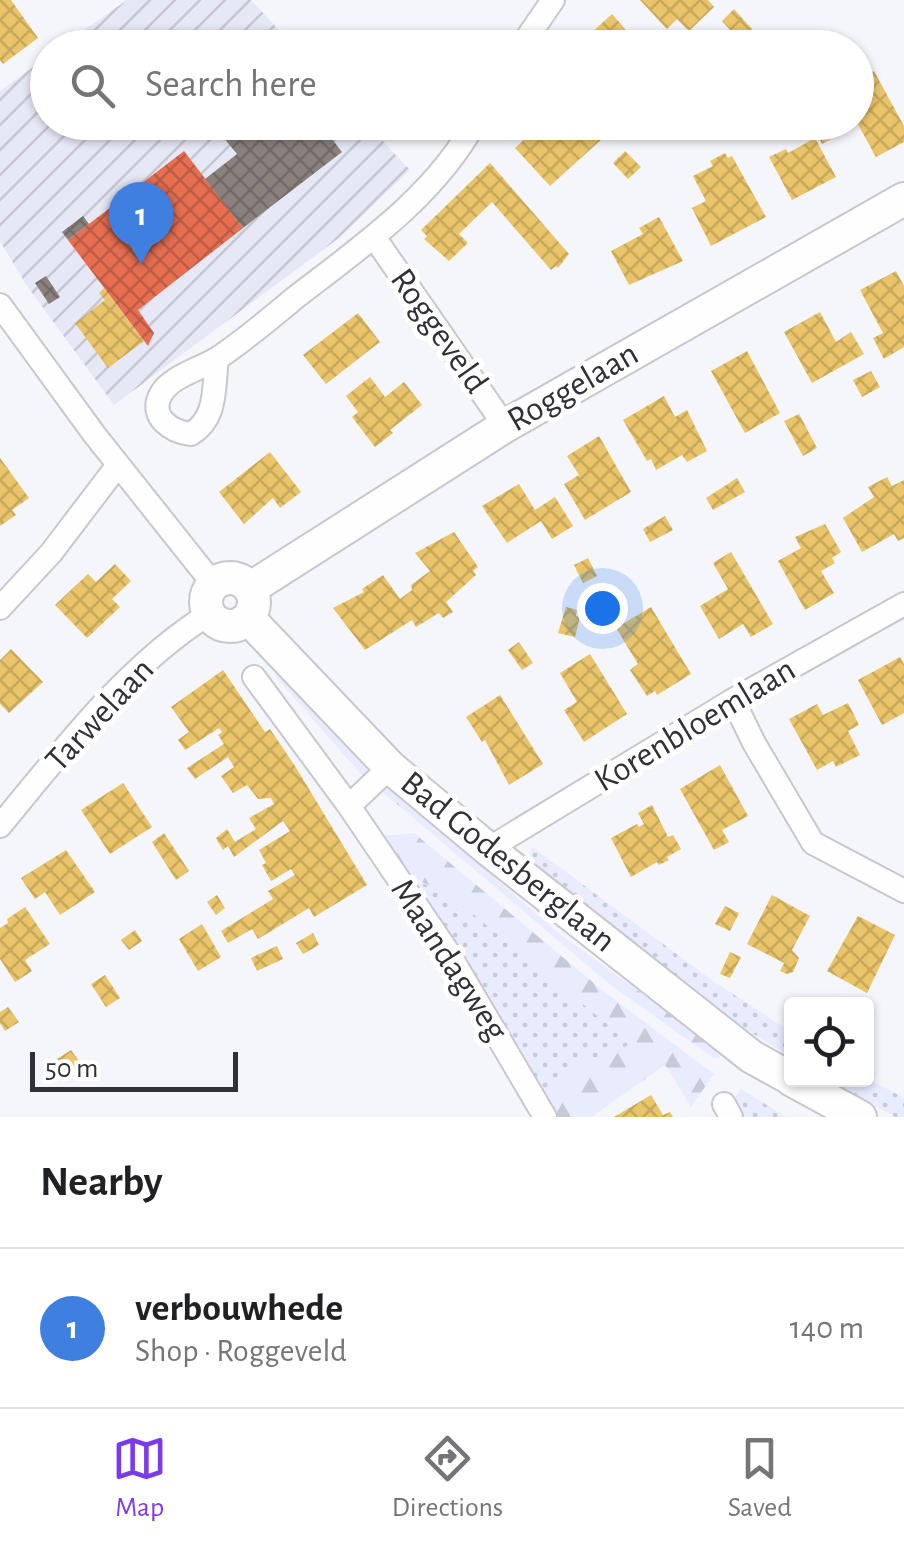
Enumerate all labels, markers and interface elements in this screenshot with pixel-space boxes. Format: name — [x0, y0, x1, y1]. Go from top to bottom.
search box — [30, 30, 874, 140]
icon: search — [65, 58, 120, 113]
text: Search here — [145, 66, 317, 104]
pin: 1 — [108, 182, 174, 264]
street label: Roggeveld — [384, 262, 494, 400]
street label: Roggelaan — [502, 336, 644, 438]
your location — [577, 583, 628, 634]
street label: Korenbloemlaan — [589, 651, 801, 799]
street label: Tarwelaan — [39, 652, 161, 778]
street label: Bad Godesberglaan — [394, 765, 622, 959]
street label: Maandagweg — [384, 873, 514, 1047]
map controls — [784, 997, 874, 1087]
button: locate — [784, 997, 874, 1087]
scale bar — [30, 1047, 238, 1092]
text: 50 m — [45, 1055, 99, 1083]
text: Nearby — [40, 1161, 163, 1203]
text: verbouwhede — [135, 1290, 343, 1328]
text: 1 — [67, 1312, 78, 1344]
text: 140 m — [790, 1312, 864, 1344]
text: Shop · Roggeveld — [135, 1335, 347, 1367]
tab: Map — [112, 1431, 167, 1525]
tab: Directions — [392, 1431, 503, 1525]
tab: Saved — [728, 1431, 792, 1525]

